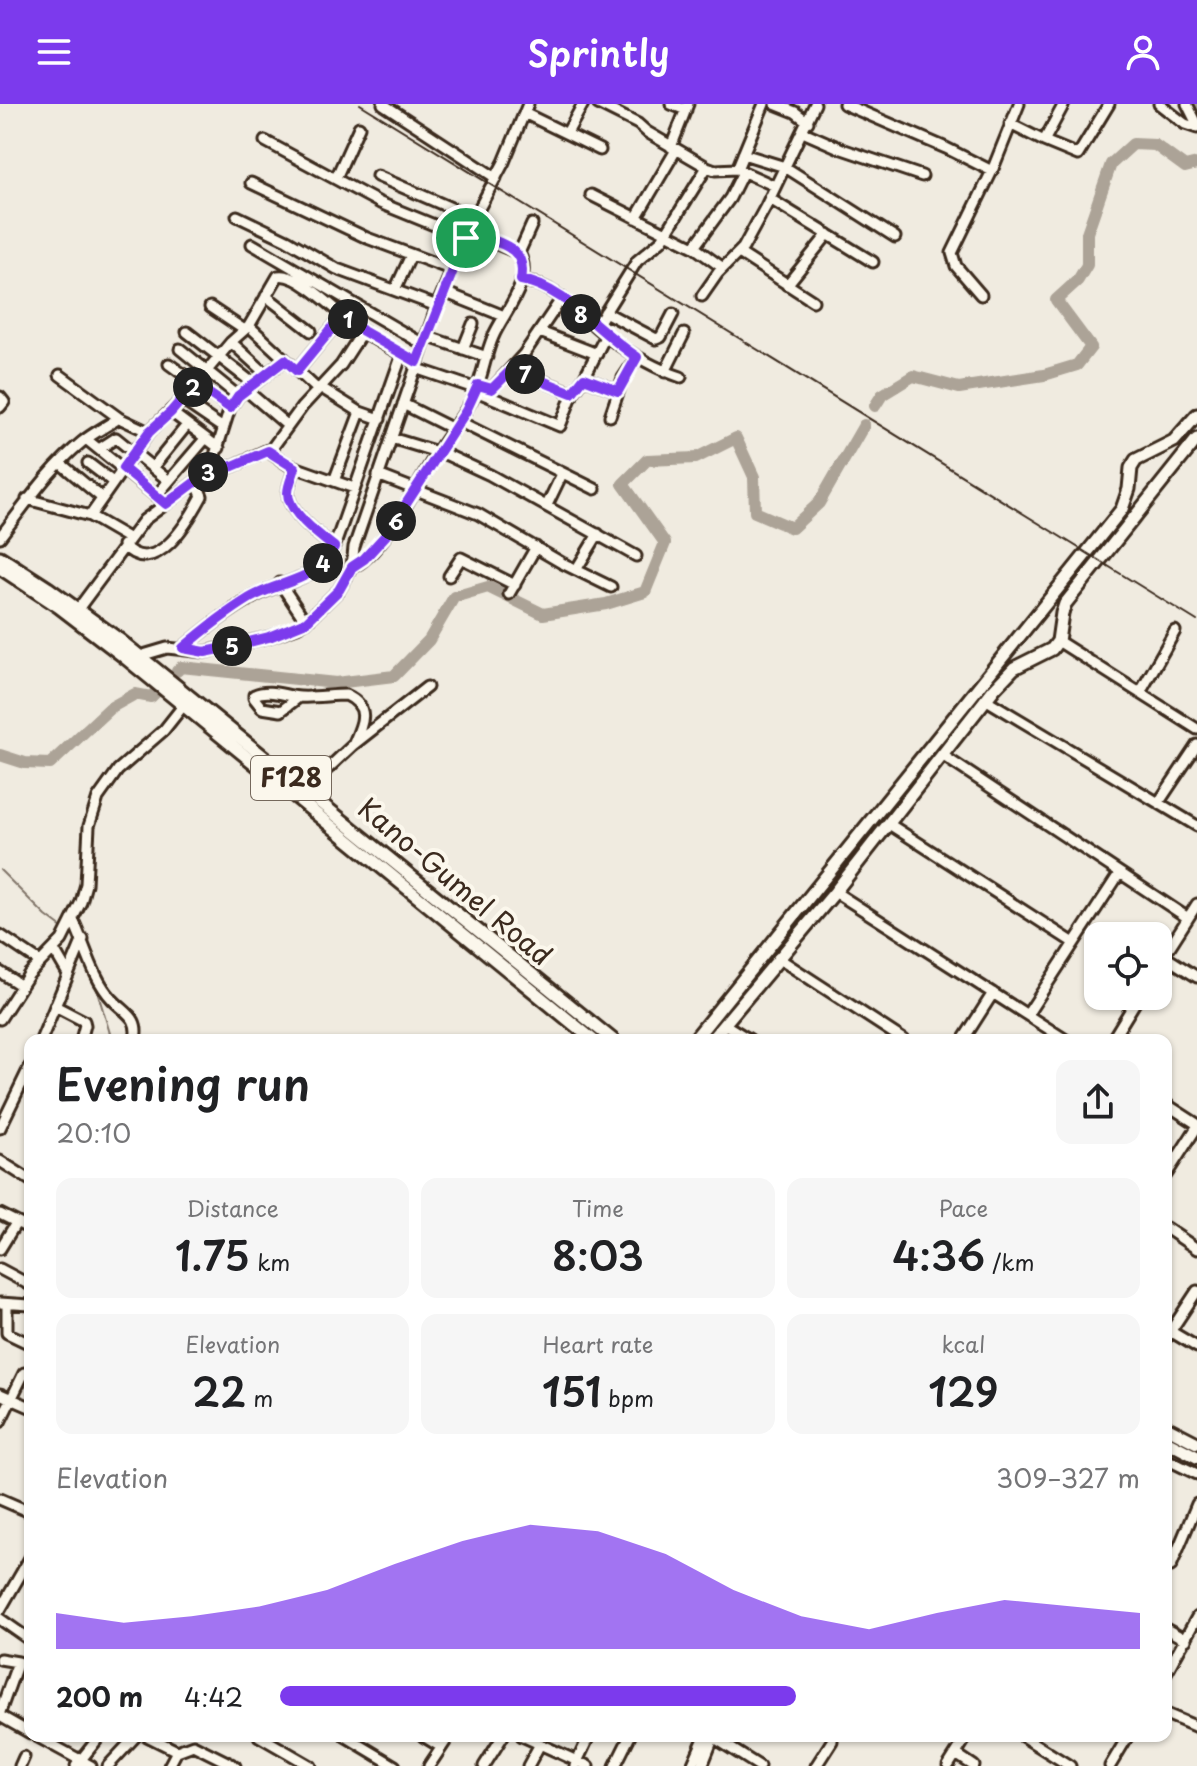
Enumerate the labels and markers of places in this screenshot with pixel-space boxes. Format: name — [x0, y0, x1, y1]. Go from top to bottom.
pin — [432, 204, 500, 272]
pin: 8 — [561, 294, 601, 334]
pin: 1 — [328, 299, 368, 339]
pin: 7 — [505, 354, 545, 394]
pin: 2 — [173, 367, 213, 407]
pin: 3 — [188, 452, 228, 492]
pin: 6 — [376, 501, 416, 541]
pin: 4 — [303, 543, 343, 583]
pin: 5 — [212, 626, 252, 666]

